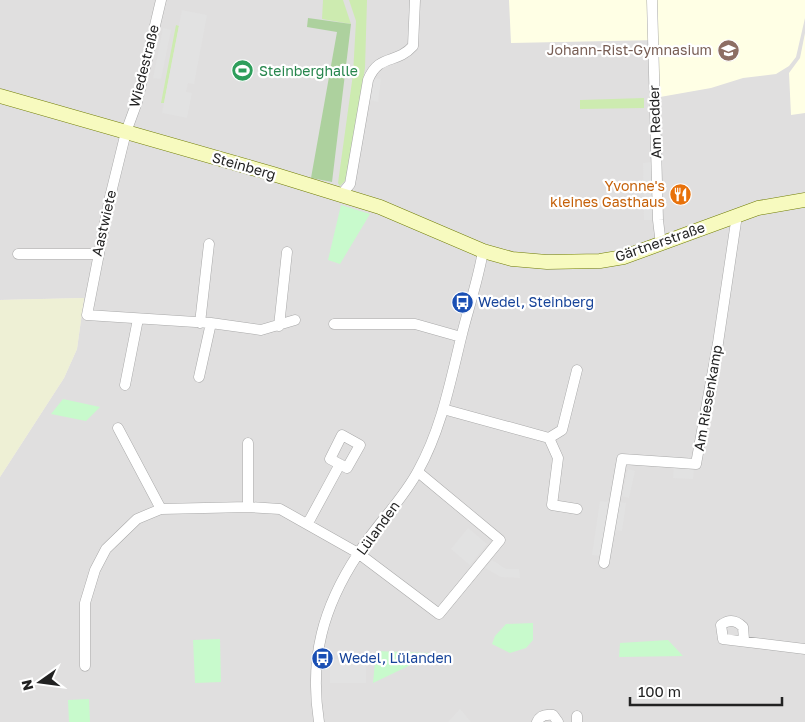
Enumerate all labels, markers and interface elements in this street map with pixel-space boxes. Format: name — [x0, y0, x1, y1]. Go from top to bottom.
street label: Wiedestraße — [125, 23, 162, 109]
school or university icon: Johann-Rist-Gymnasium — [716, 38, 740, 62]
place label: Johann-Rist-Gymnasium — [547, 41, 712, 58]
sports icon: Steinberghalle — [231, 59, 255, 83]
place label: Steinberghalle — [259, 62, 358, 79]
street label: Am Redder — [645, 84, 664, 159]
street label: Steinberg — [210, 148, 278, 183]
place label: Yvonne's kleines Gasthaus — [550, 177, 665, 210]
restaurant icon: Yvonne's kleines Gasthaus — [669, 182, 693, 206]
street label: Aastwiete — [88, 188, 119, 258]
street label: Gärtnerstraße — [613, 218, 707, 265]
bus stop icon: Wedel, Steinberg — [450, 290, 474, 314]
place label: Wedel, Steinberg — [478, 293, 594, 310]
street label: Am Riesenkamp — [690, 344, 725, 452]
street label: Lülanden — [352, 497, 403, 558]
bus stop icon: Wedel, Lülanden — [311, 646, 335, 670]
place label: Wedel, Lülanden — [339, 649, 452, 666]
north arrow — [15, 657, 65, 707]
scale bar — [630, 674, 782, 706]
text: N — [17, 678, 36, 692]
text: 100 m — [638, 682, 681, 700]

